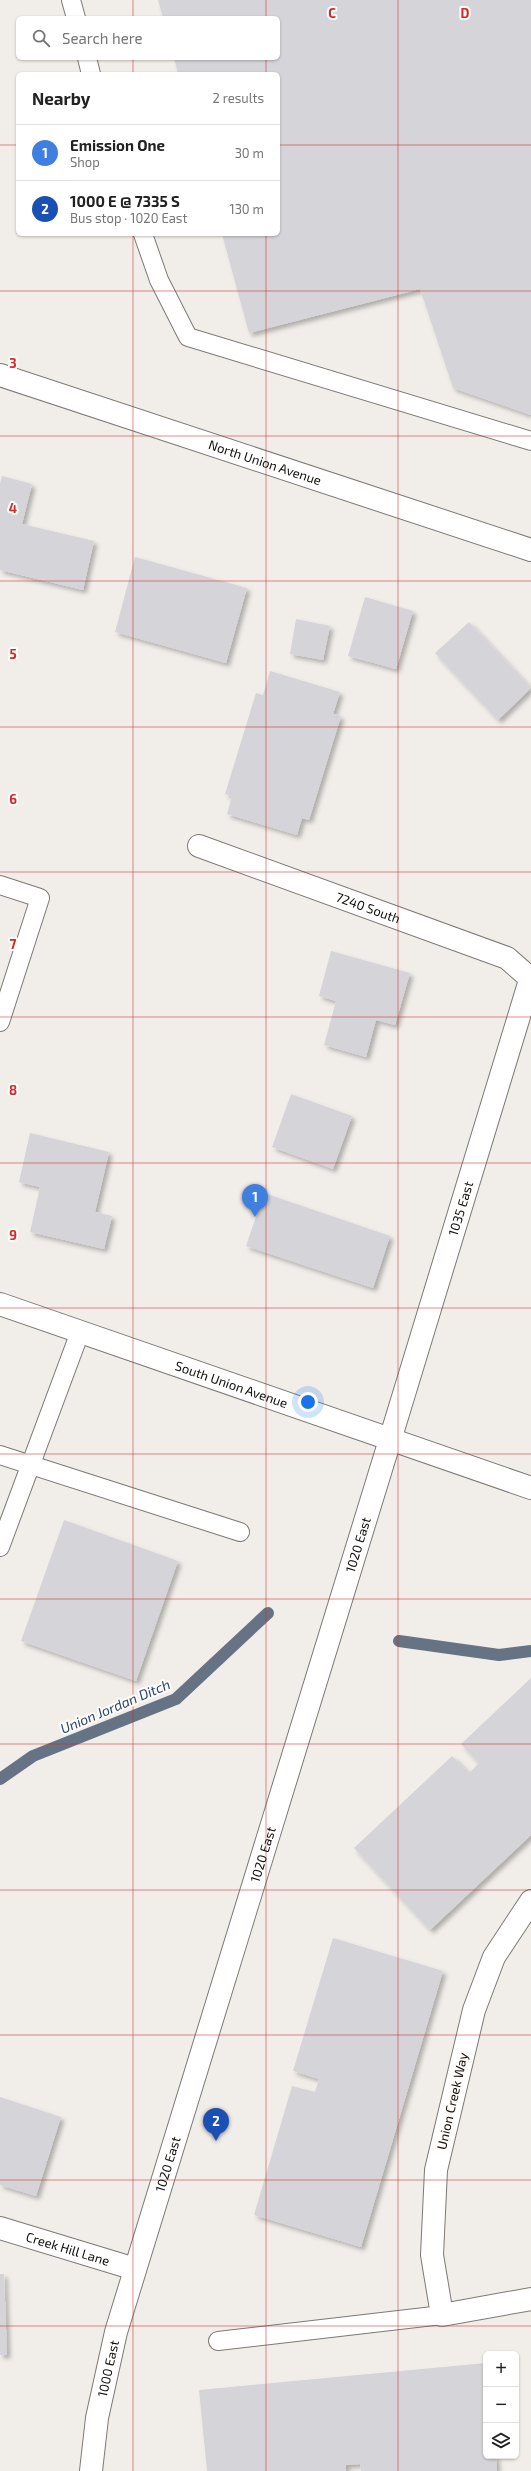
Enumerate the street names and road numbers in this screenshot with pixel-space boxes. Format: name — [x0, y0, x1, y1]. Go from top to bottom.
street label: North Union Avenue — [207, 436, 323, 488]
street label: 7240 South — [334, 888, 403, 927]
street label: 1035 East — [445, 1179, 476, 1238]
street label: South Union Avenue — [173, 1357, 290, 1411]
street label: 1020 East — [342, 1515, 374, 1574]
street label: 1020 East — [247, 1825, 279, 1884]
street label: Union Creek Way — [433, 2051, 471, 2151]
street label: 1020 East — [152, 2134, 184, 2194]
street label: Creek Hill Lane — [24, 2228, 112, 2269]
street label: 1000 East — [94, 2339, 122, 2398]

